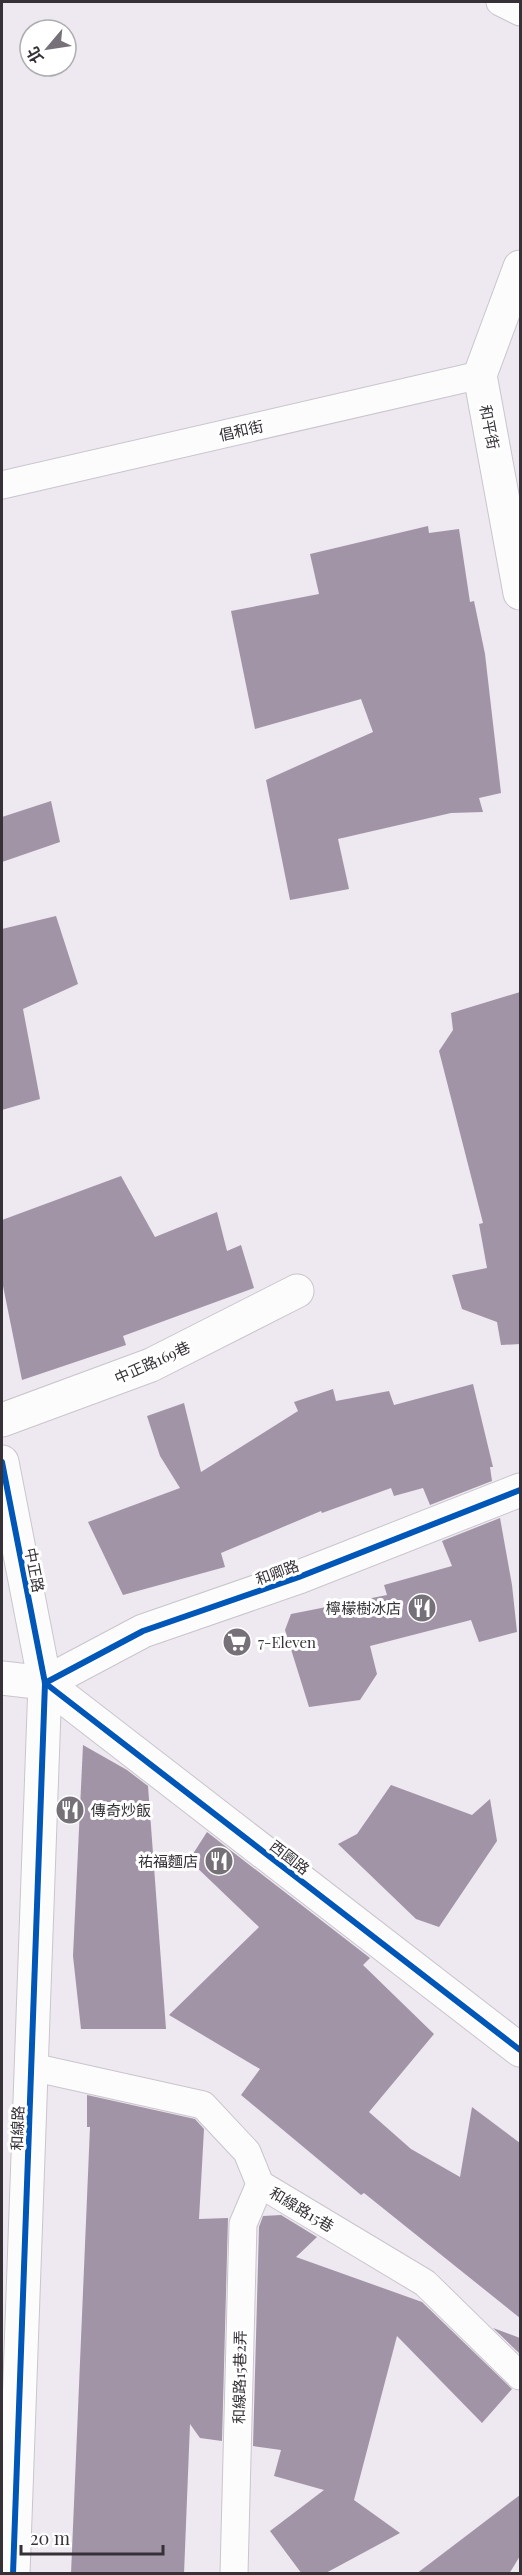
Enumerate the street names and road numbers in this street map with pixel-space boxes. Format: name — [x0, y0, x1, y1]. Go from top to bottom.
street label: 和平街 — [476, 403, 504, 451]
street label: 倡和街 — [217, 415, 265, 445]
street label: 中正路169巷 — [111, 1336, 193, 1388]
street label: 中正路 — [21, 1546, 49, 1594]
street label: 和卿路 — [252, 1555, 302, 1589]
street label: 西園路 — [266, 1835, 314, 1879]
street label: 和線路 — [6, 2105, 28, 2151]
street label: 和線路15巷 — [266, 2182, 338, 2236]
street label: 和線路15巷2弄 — [228, 2330, 250, 2424]

